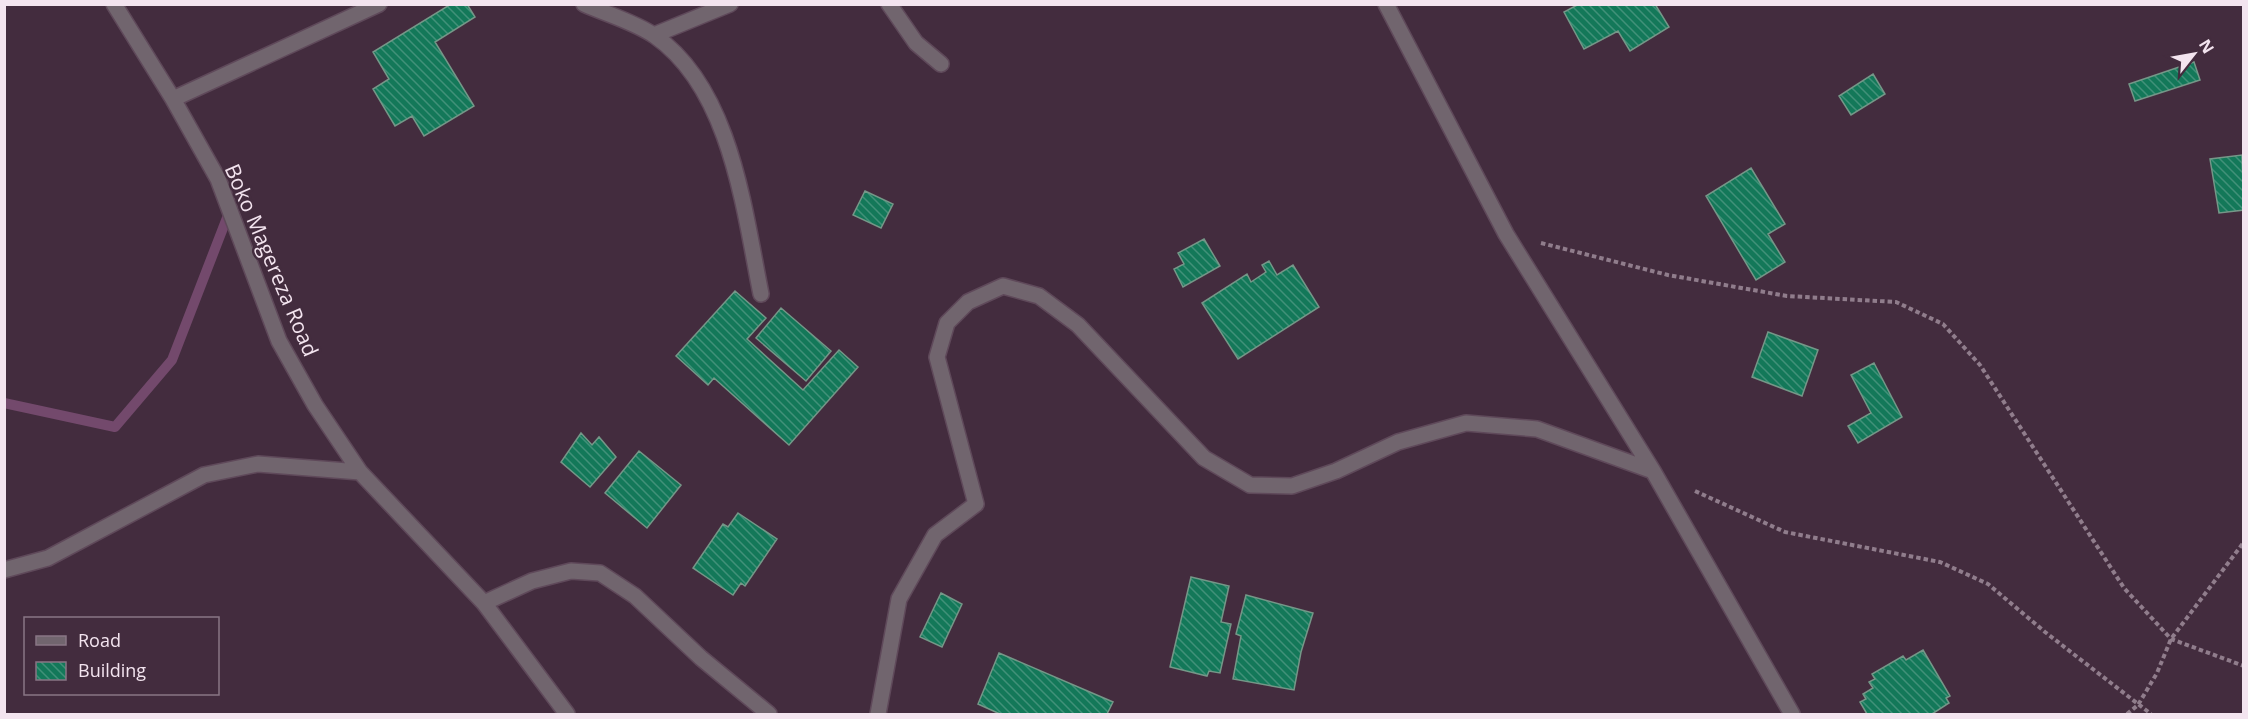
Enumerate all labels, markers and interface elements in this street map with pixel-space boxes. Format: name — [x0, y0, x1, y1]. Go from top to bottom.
north arrow — [2164, 24, 2224, 84]
text: N — [2194, 35, 2220, 58]
street label: Boko Magereza Road — [219, 159, 325, 361]
legend — [24, 617, 219, 695]
text: Road — [78, 628, 121, 652]
text: Building — [78, 658, 146, 682]

